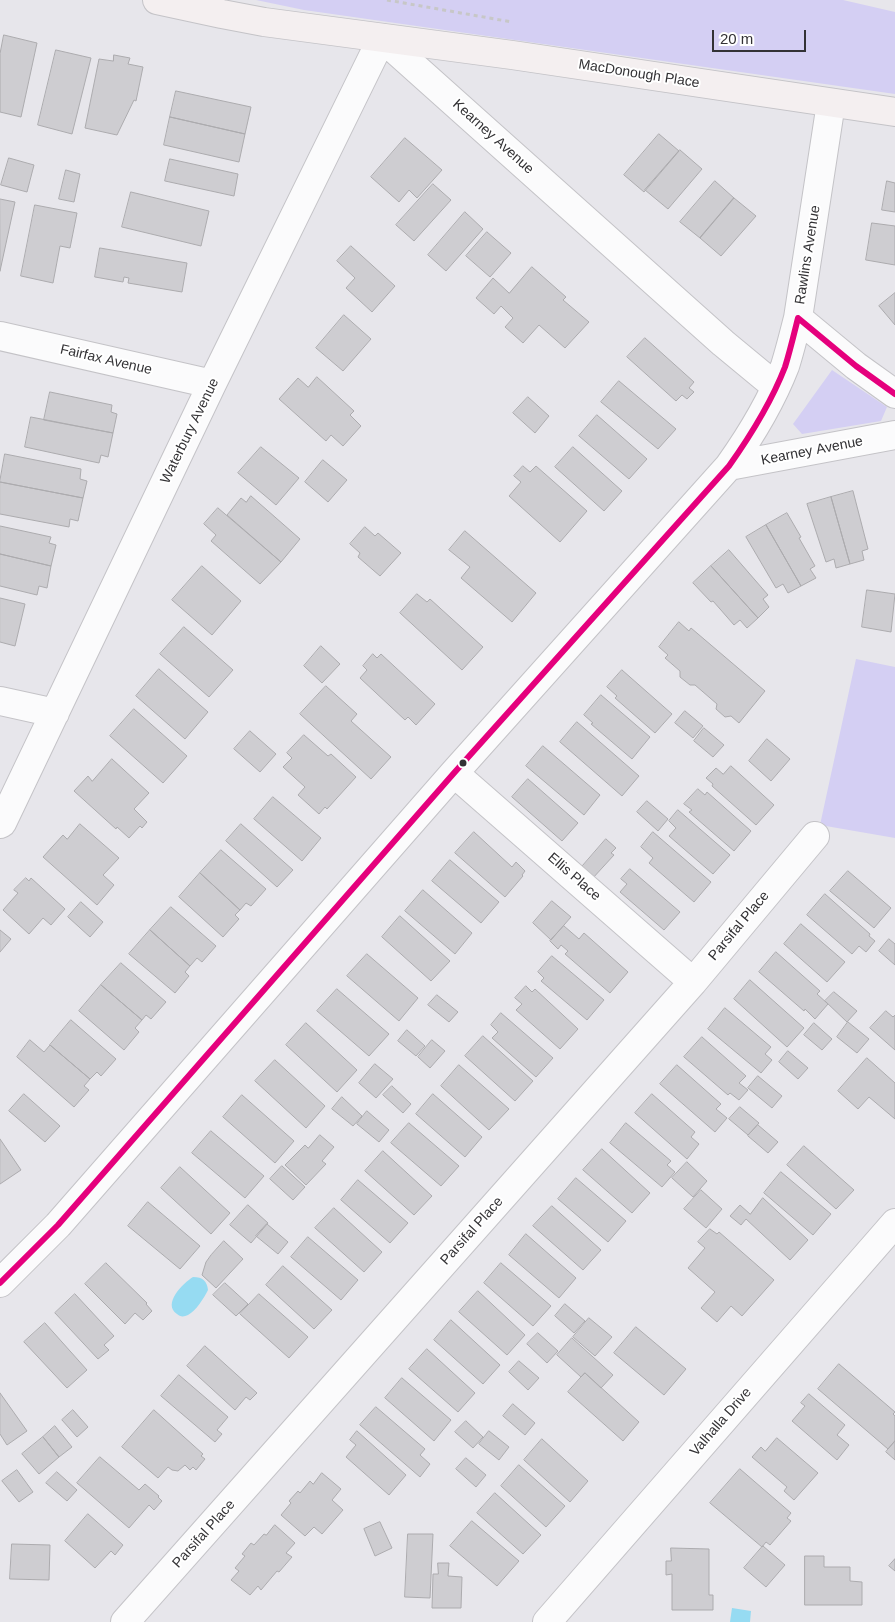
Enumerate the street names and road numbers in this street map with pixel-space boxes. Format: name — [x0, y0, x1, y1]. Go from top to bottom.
street label: MacDonough Place — [577, 56, 701, 92]
street label: Kearney Avenue — [449, 96, 537, 178]
street label: Rawlins Avenue — [792, 204, 824, 306]
street label: Fairfax Avenue — [58, 341, 154, 379]
street label: Waterbury Avenue — [157, 376, 223, 486]
street label: Kearney Avenue — [760, 433, 864, 469]
street label: Ellis Place — [544, 849, 604, 905]
street label: Parsifal Place — [705, 888, 773, 964]
street label: Parsifal Place — [437, 1194, 507, 1268]
street label: Valhalla Drive — [687, 1384, 755, 1460]
street label: Parsifal Place — [169, 1497, 239, 1571]

